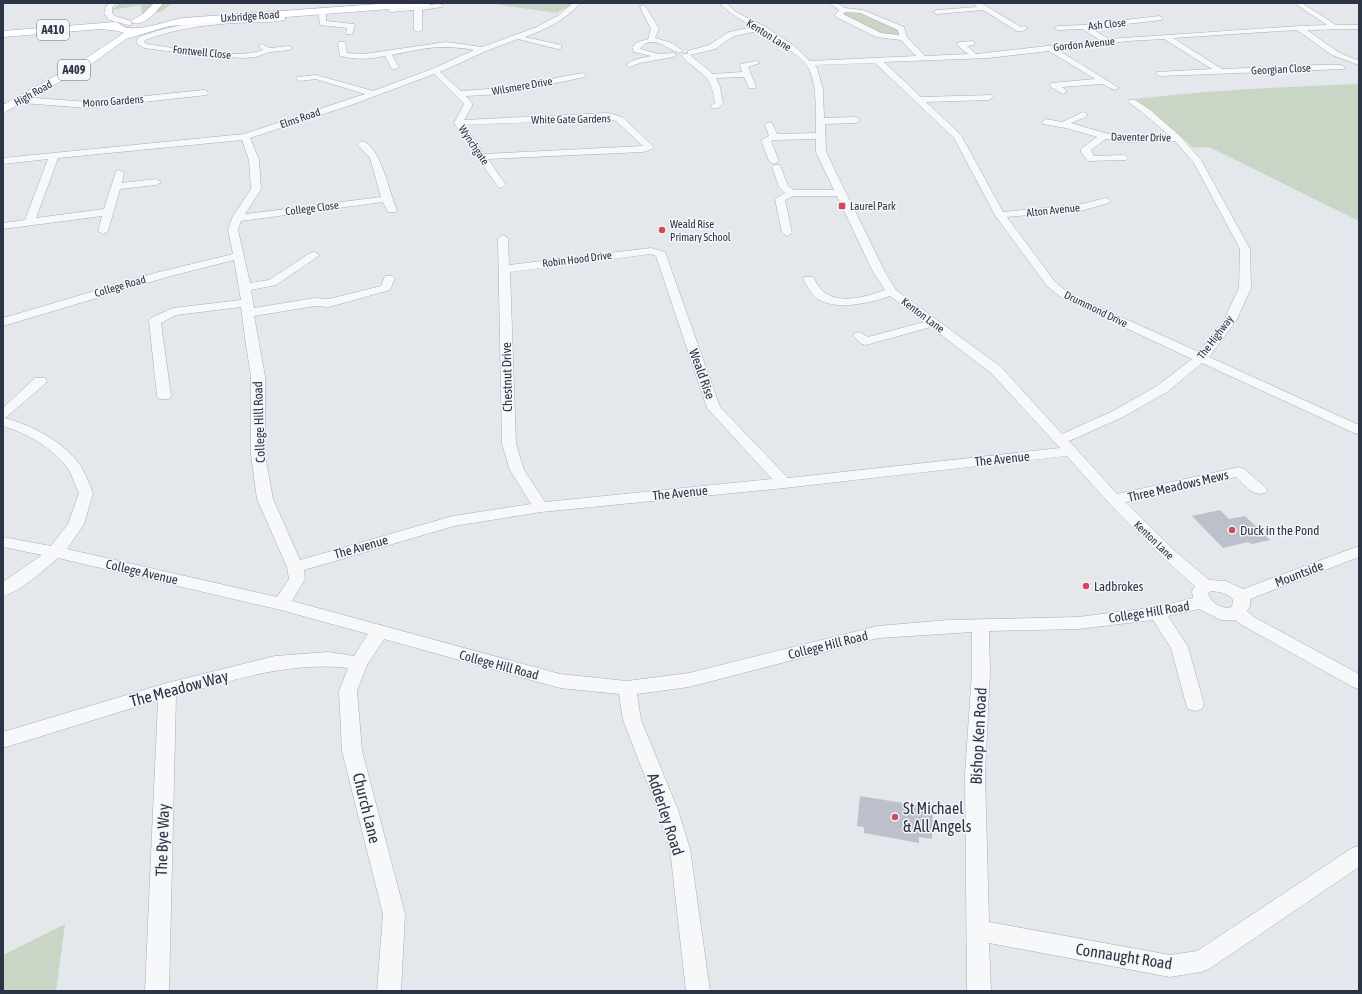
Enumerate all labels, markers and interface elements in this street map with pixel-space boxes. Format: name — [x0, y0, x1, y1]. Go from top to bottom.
street label: Uxbridge Road — [220, 8, 280, 24]
street label: Ash Close — [1088, 16, 1126, 32]
street label: Kenton Lane — [745, 17, 793, 53]
road number: A410 — [37, 20, 69, 40]
street label: Gordon Avenue — [1053, 35, 1115, 53]
street label: Fontwell Close — [172, 43, 232, 61]
road number: A409 — [58, 60, 90, 80]
street label: Georgian Close — [1251, 61, 1311, 77]
street label: Wilsmere Drive — [491, 75, 553, 97]
street label: High Road — [12, 78, 54, 108]
street label: Monro Gardens — [82, 93, 144, 109]
street label: Elms Road — [278, 106, 322, 130]
street label: White Gate Gardens — [531, 112, 611, 126]
street label: Wynchgate — [456, 123, 492, 167]
street label: Daventer Drive — [1111, 130, 1171, 144]
street label: College Close — [285, 199, 339, 217]
place label: Laurel Park — [850, 200, 896, 212]
marker: Laurel Park — [837, 201, 847, 211]
street label: Alton Avenue — [1026, 201, 1080, 219]
place label: Weald Rise Primary School — [670, 218, 731, 243]
marker: Weald Rise Primary School — [657, 225, 667, 235]
street label: Robin Hood Drive — [541, 249, 613, 269]
street label: College Road — [93, 273, 147, 299]
street label: Drummond Drive — [1062, 288, 1130, 330]
street label: Kenton Lane — [899, 295, 947, 335]
street label: The Highway — [1195, 312, 1236, 361]
street label: Chestnut Drive — [499, 342, 515, 412]
street label: Weald Rise — [686, 347, 718, 401]
street label: College Hill Road — [250, 381, 268, 463]
street label: The Avenue — [974, 449, 1030, 469]
street label: Three Meadows Mews — [1126, 467, 1230, 505]
street label: The Avenue — [652, 483, 708, 503]
street label: Kenton Lane — [1132, 518, 1176, 562]
place label: Duck in the Pond — [1240, 523, 1320, 538]
marker: Duck in the Pond — [1227, 525, 1237, 535]
street label: The Avenue — [332, 532, 390, 562]
street label: College Avenue — [104, 556, 180, 588]
street label: Mountside — [1273, 558, 1325, 590]
place label: Ladbrokes — [1094, 579, 1144, 594]
marker: Ladbrokes — [1081, 581, 1091, 591]
street label: College Hill Road — [1107, 598, 1191, 626]
street label: College Hill Road — [787, 628, 869, 662]
street label: College Hill Road — [458, 647, 540, 683]
street label: The Meadow Way — [128, 666, 231, 711]
street label: Bishop Ken Road — [966, 687, 991, 785]
street label: Church Lane — [350, 771, 384, 845]
street label: Adderley Road — [643, 771, 688, 858]
place label: St Michael & All Angels — [903, 799, 972, 836]
street label: The Bye Way — [152, 803, 173, 877]
marker: St Michael & All Angels — [890, 812, 900, 822]
street label: Connaught Road — [1074, 939, 1174, 973]

